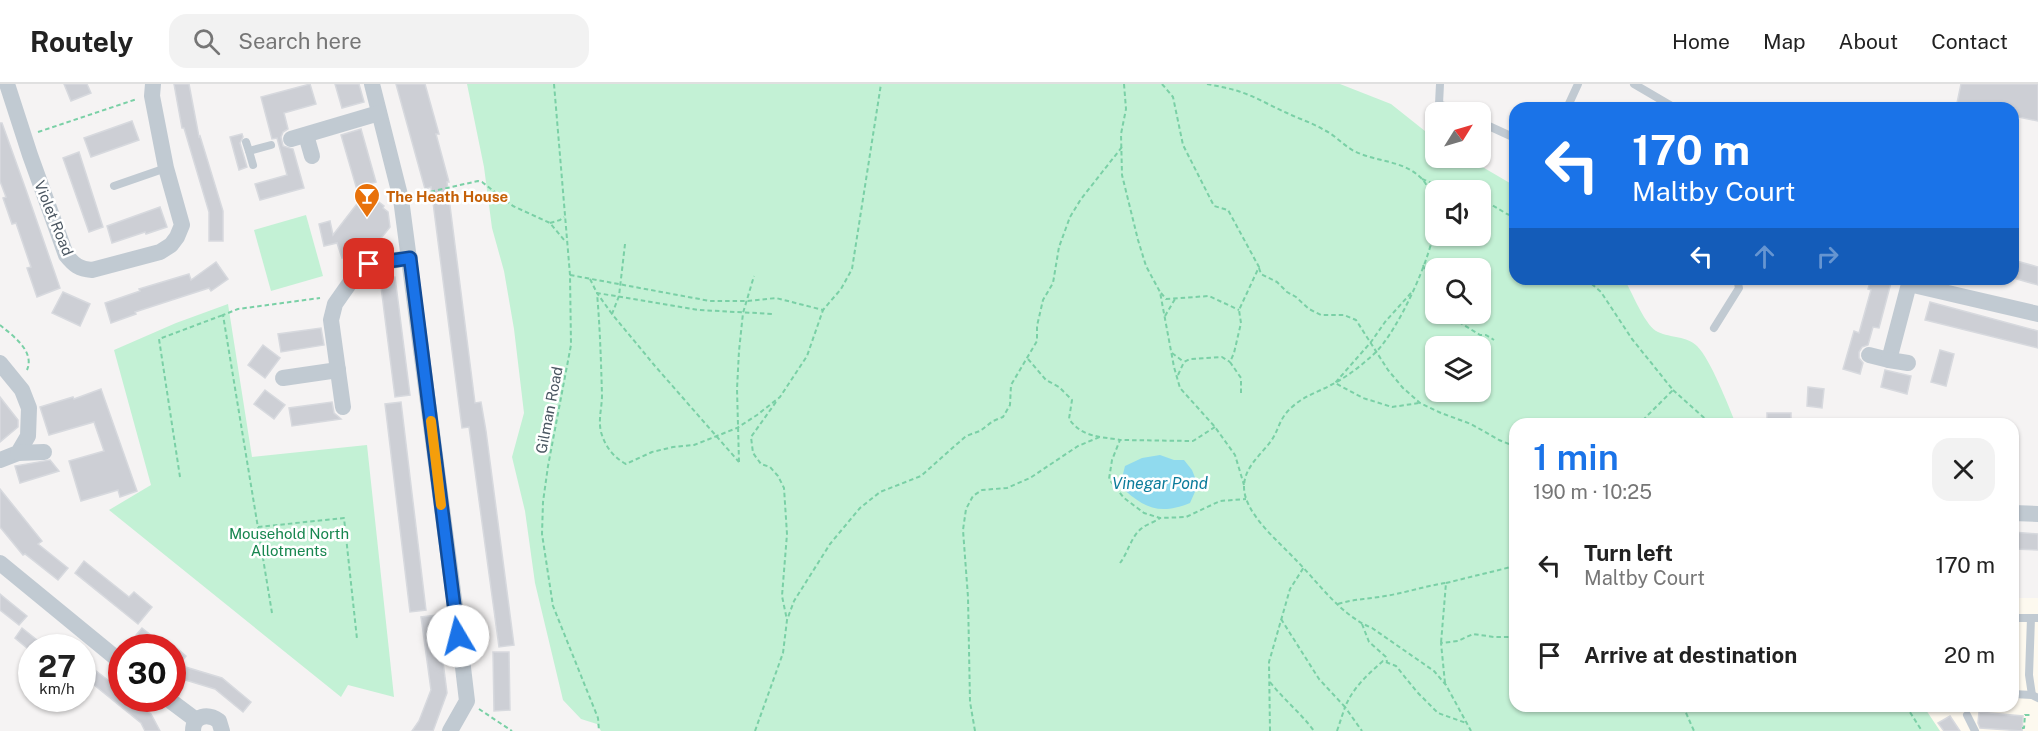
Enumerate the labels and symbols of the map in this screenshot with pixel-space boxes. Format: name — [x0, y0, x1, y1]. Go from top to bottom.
north arrow — [1425, 102, 1491, 168]
street label: Violet Road — [31, 178, 77, 258]
bar icon: The Heath House — [352, 181, 382, 219]
place label: The Heath House — [386, 188, 508, 205]
pin — [343, 238, 394, 289]
street label: Gilman Road — [532, 365, 566, 455]
water label: Vinegar Pond — [1112, 474, 1209, 493]
park label: Mousehold North Allotments — [229, 525, 349, 559]
position arrow — [426, 604, 490, 668]
speed limit sign: 30 — [108, 634, 186, 712]

